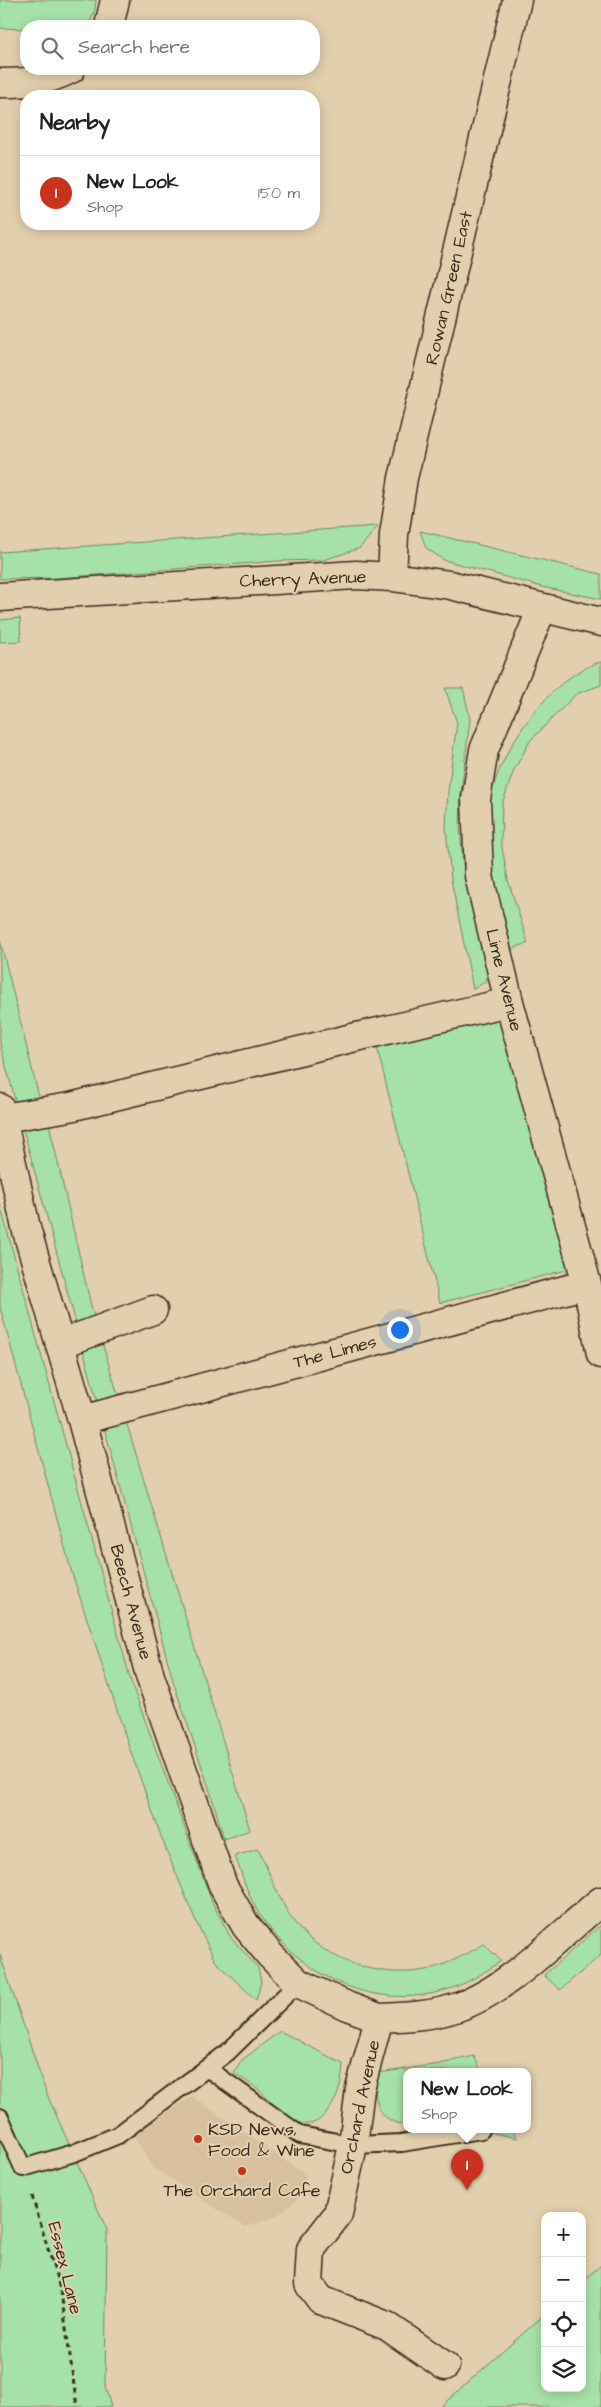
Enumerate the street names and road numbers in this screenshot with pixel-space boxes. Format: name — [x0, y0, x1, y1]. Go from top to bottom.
street label: Rowan Green East — [419, 208, 479, 367]
street label: Cherry Avenue — [239, 564, 367, 595]
street label: Lime Avenue — [479, 926, 529, 1034]
street label: The Limes — [291, 1329, 379, 1375]
street label: Beech Avenue — [104, 1542, 158, 1663]
street label: Orchard Avenue — [334, 2037, 386, 2176]
street label: Essex Lane — [41, 2219, 89, 2317]

